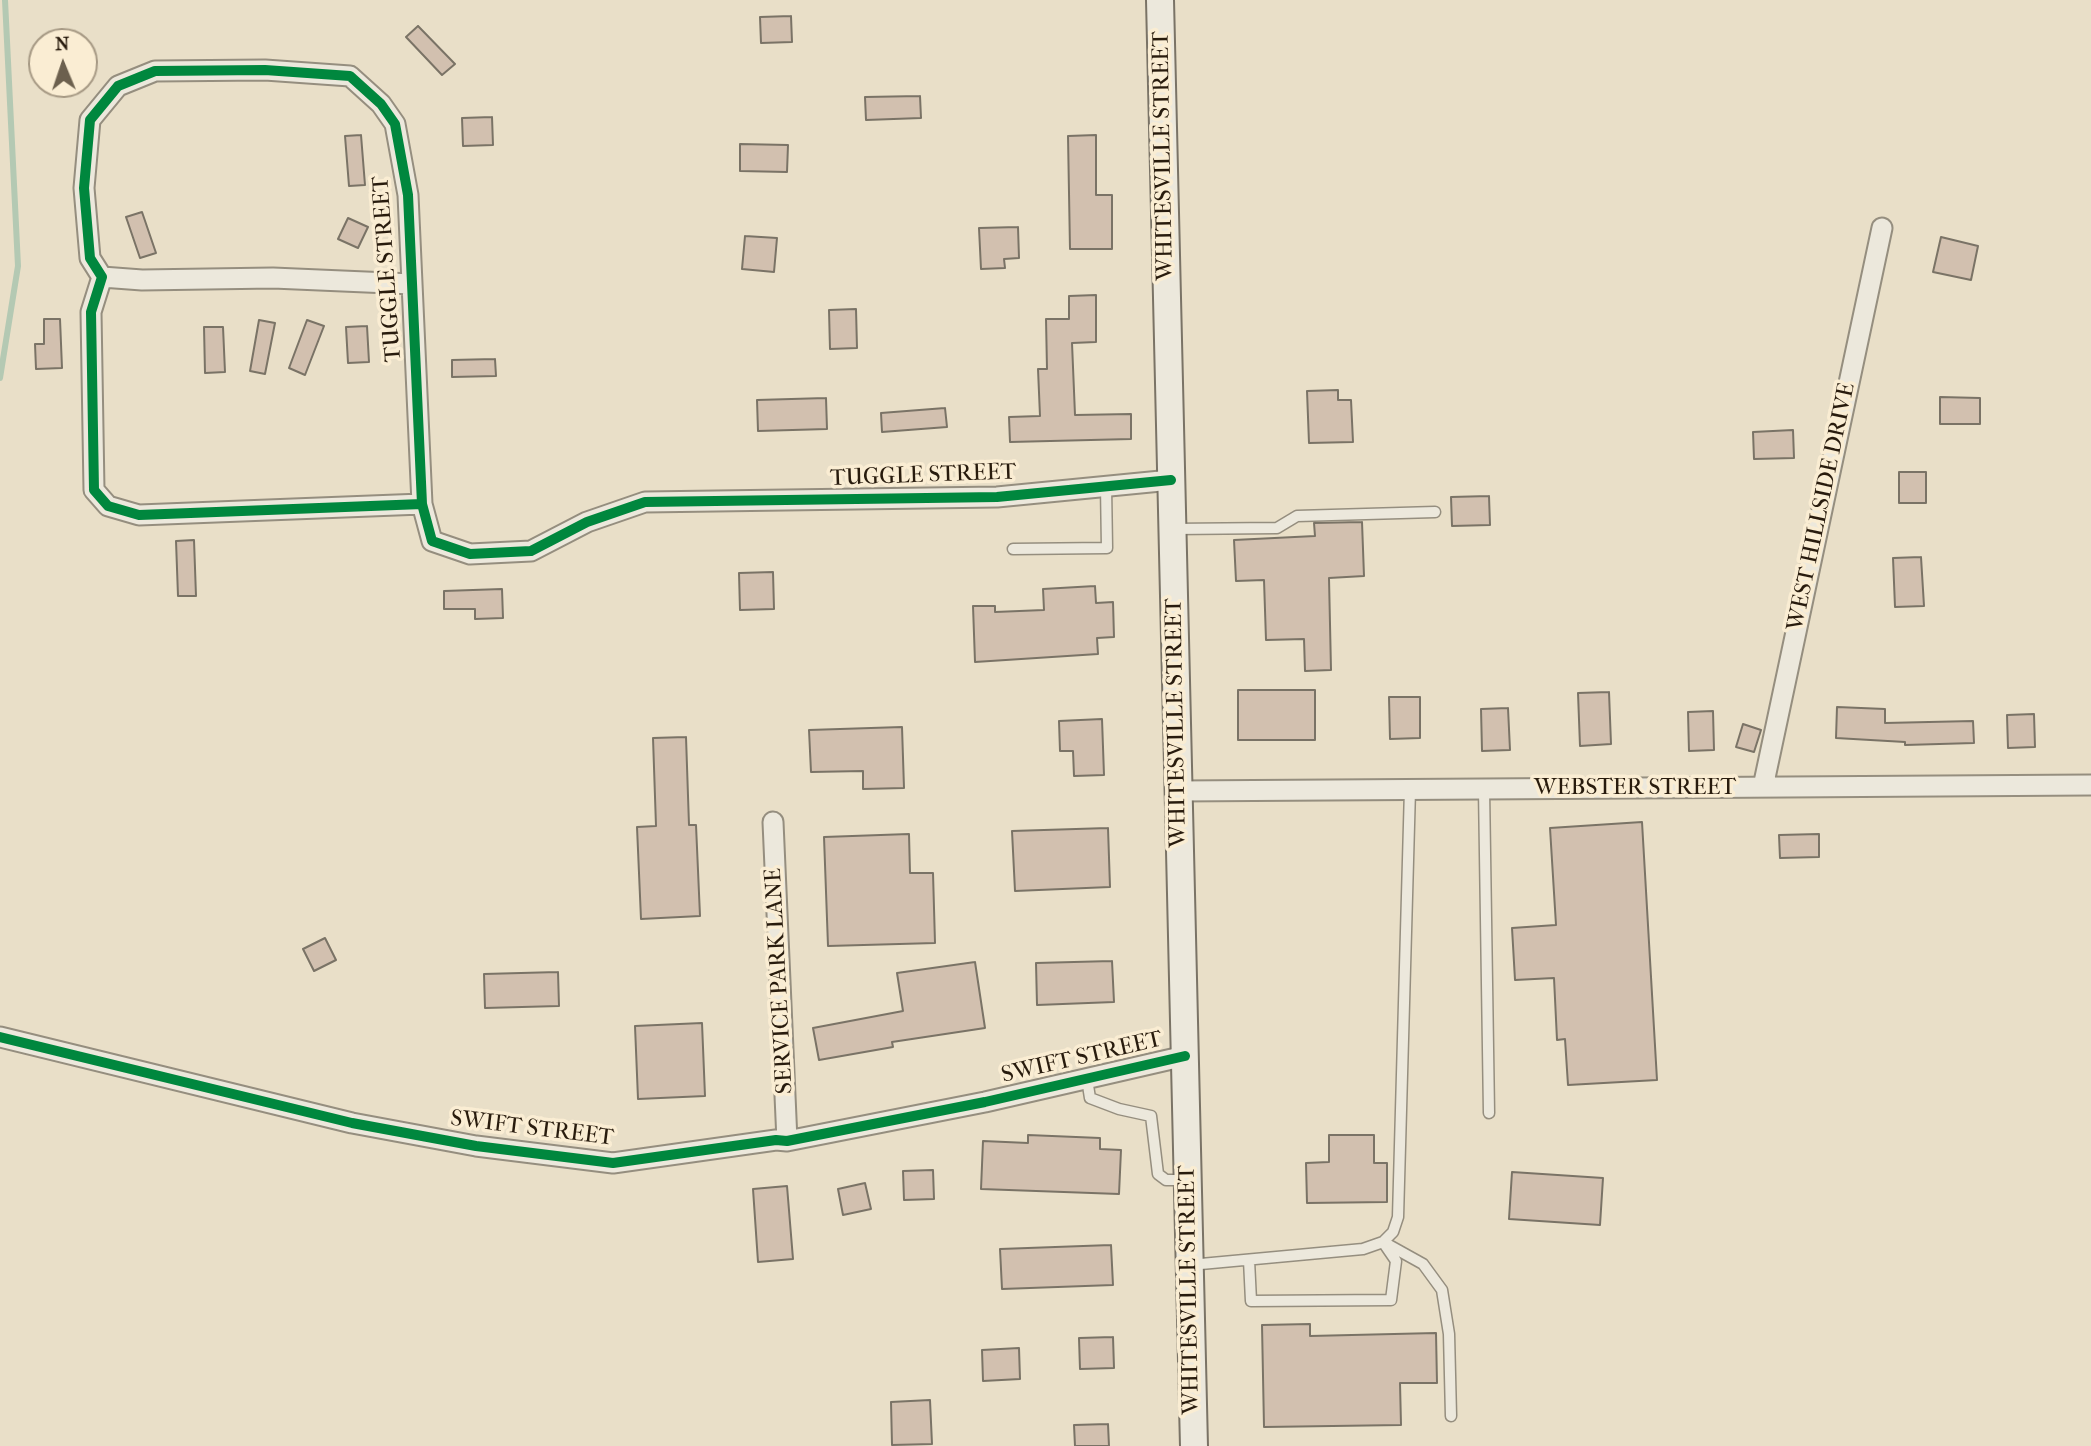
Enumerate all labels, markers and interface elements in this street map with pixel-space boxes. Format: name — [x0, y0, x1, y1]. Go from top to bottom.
north arrow — [28, 28, 98, 98]
street label: WHITESVILLE STREET — [1148, 31, 1180, 281]
text: N — [55, 33, 70, 55]
street label: TUGGLE STREET — [368, 175, 408, 363]
street label: WEST HILLSIDE DRIVE — [1782, 380, 1862, 634]
street label: TUGGLE STREET — [829, 459, 1017, 493]
street label: WHITESVILLE STREET — [1161, 598, 1193, 848]
street label: WEBSTER STREET — [1534, 774, 1736, 802]
street label: SERVICE PARK LANE — [760, 867, 800, 1095]
street label: SWIFT STREET — [999, 1026, 1165, 1090]
street label: SWIFT STREET — [449, 1105, 615, 1153]
street label: WHITESVILLE STREET — [1174, 1165, 1206, 1415]

